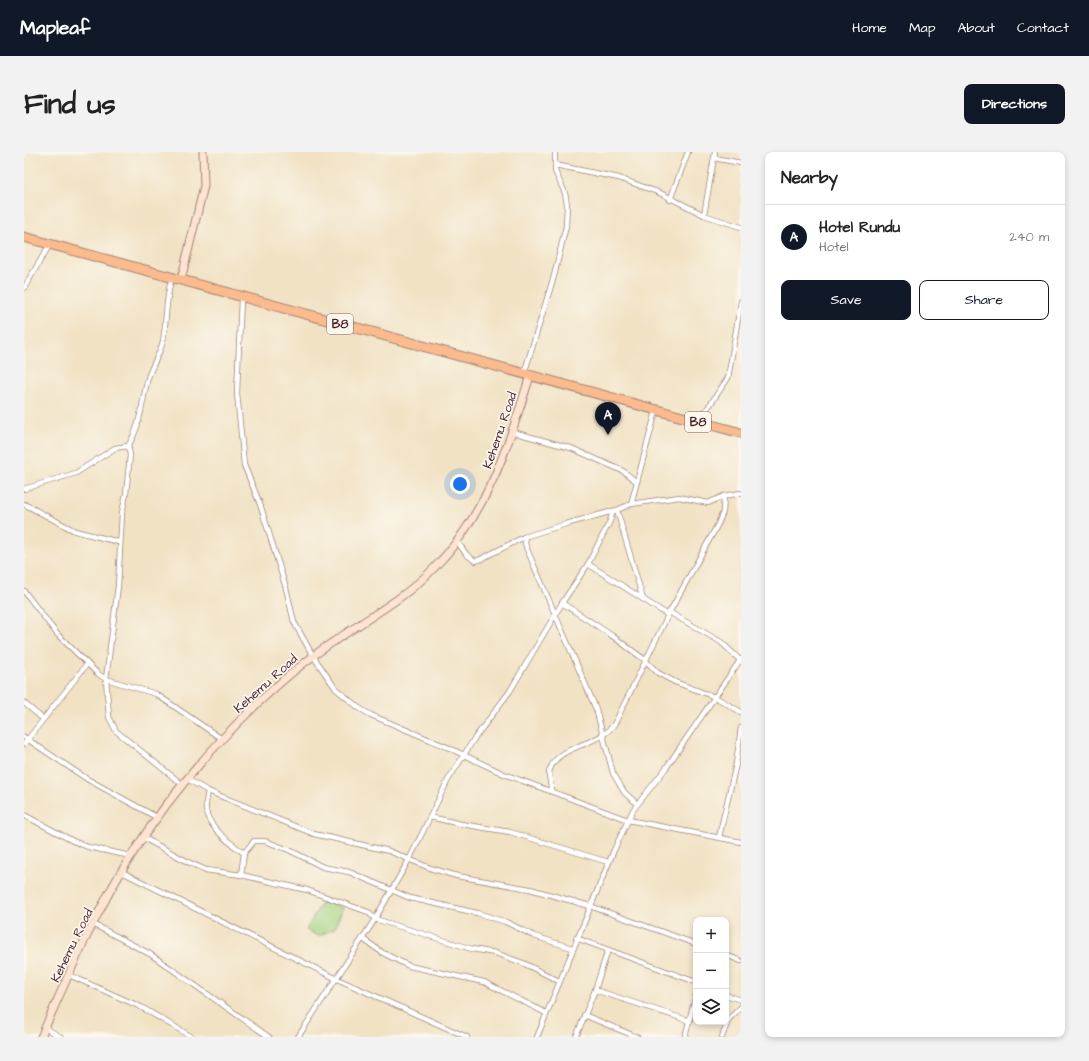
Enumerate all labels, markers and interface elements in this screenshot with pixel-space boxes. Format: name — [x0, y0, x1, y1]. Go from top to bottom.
text: Mapleaf — [20, 15, 90, 42]
text: Home — [852, 18, 887, 38]
text: Map — [909, 18, 935, 38]
text: About — [957, 18, 995, 38]
text: Contact — [1017, 18, 1069, 38]
button: Directions — [964, 84, 1065, 124]
text: Find us — [24, 85, 115, 124]
text: Nearby — [781, 166, 838, 190]
text: Hotel Rundu — [819, 217, 900, 238]
text: A — [790, 228, 798, 246]
text: 240 m — [1009, 228, 1049, 246]
text: Hotel — [819, 238, 849, 256]
button: Save — [781, 280, 911, 320]
button: Share — [919, 280, 1049, 320]
road number: B8 — [327, 314, 353, 334]
street label: Kehemu Road — [478, 389, 522, 471]
pin: A — [595, 402, 621, 435]
road number: B8 — [685, 412, 711, 432]
your location — [450, 474, 470, 494]
street label: Kehemu Road — [230, 650, 302, 717]
street label: Kehemu Road — [46, 905, 98, 985]
map controls — [693, 917, 729, 1025]
button: + — [693, 917, 729, 953]
button: − — [693, 953, 729, 989]
button: layers — [693, 989, 729, 1025]

